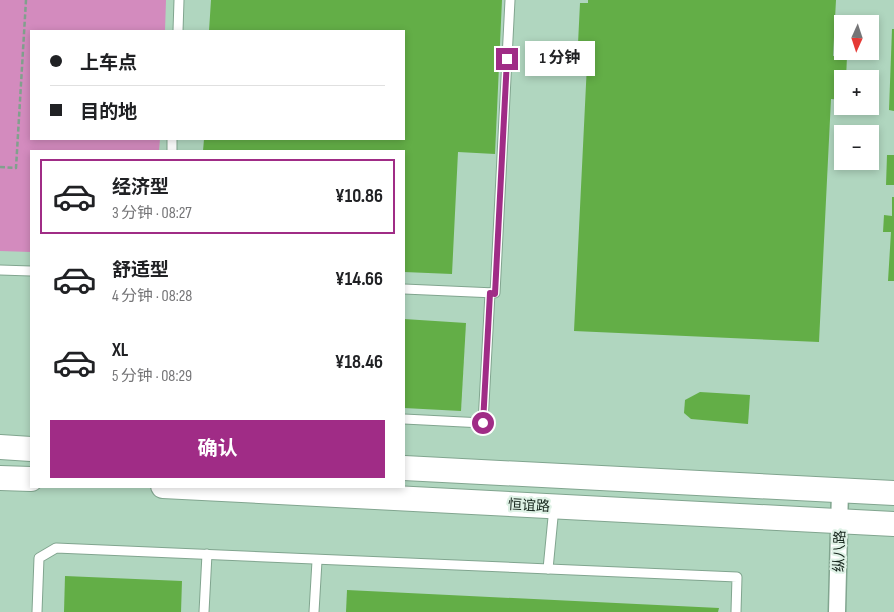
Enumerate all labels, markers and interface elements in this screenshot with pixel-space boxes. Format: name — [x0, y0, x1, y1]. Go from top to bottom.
north arrow — [834, 15, 879, 60]
map controls — [834, 15, 879, 170]
callout: 1 分钟 — [524, 42, 594, 76]
route end — [496, 48, 518, 70]
text: 1 分钟 — [540, 49, 580, 68]
text: 上车点 — [80, 52, 137, 75]
button: + — [834, 70, 879, 115]
text: 目的地 — [80, 101, 137, 124]
button: − — [834, 125, 879, 170]
icon: car — [52, 174, 97, 219]
text: 经济型 — [112, 176, 169, 199]
text: ¥10.86 — [335, 185, 383, 208]
text: 3 分钟 · 08:27 — [112, 204, 192, 223]
icon: car — [52, 257, 97, 302]
text: 舒适型 — [112, 259, 169, 282]
text: ¥14.66 — [335, 268, 383, 291]
text: 4 分钟 · 08:28 — [112, 287, 192, 306]
text: XL — [112, 339, 128, 362]
icon: car — [52, 340, 97, 385]
text: ¥18.46 — [335, 351, 383, 374]
text: 5 分钟 · 08:29 — [112, 367, 192, 386]
route start — [472, 412, 494, 434]
button: 确认 — [50, 420, 385, 478]
street label: 恒谊路 — [508, 496, 550, 515]
street label: 纵八路 — [830, 530, 849, 572]

